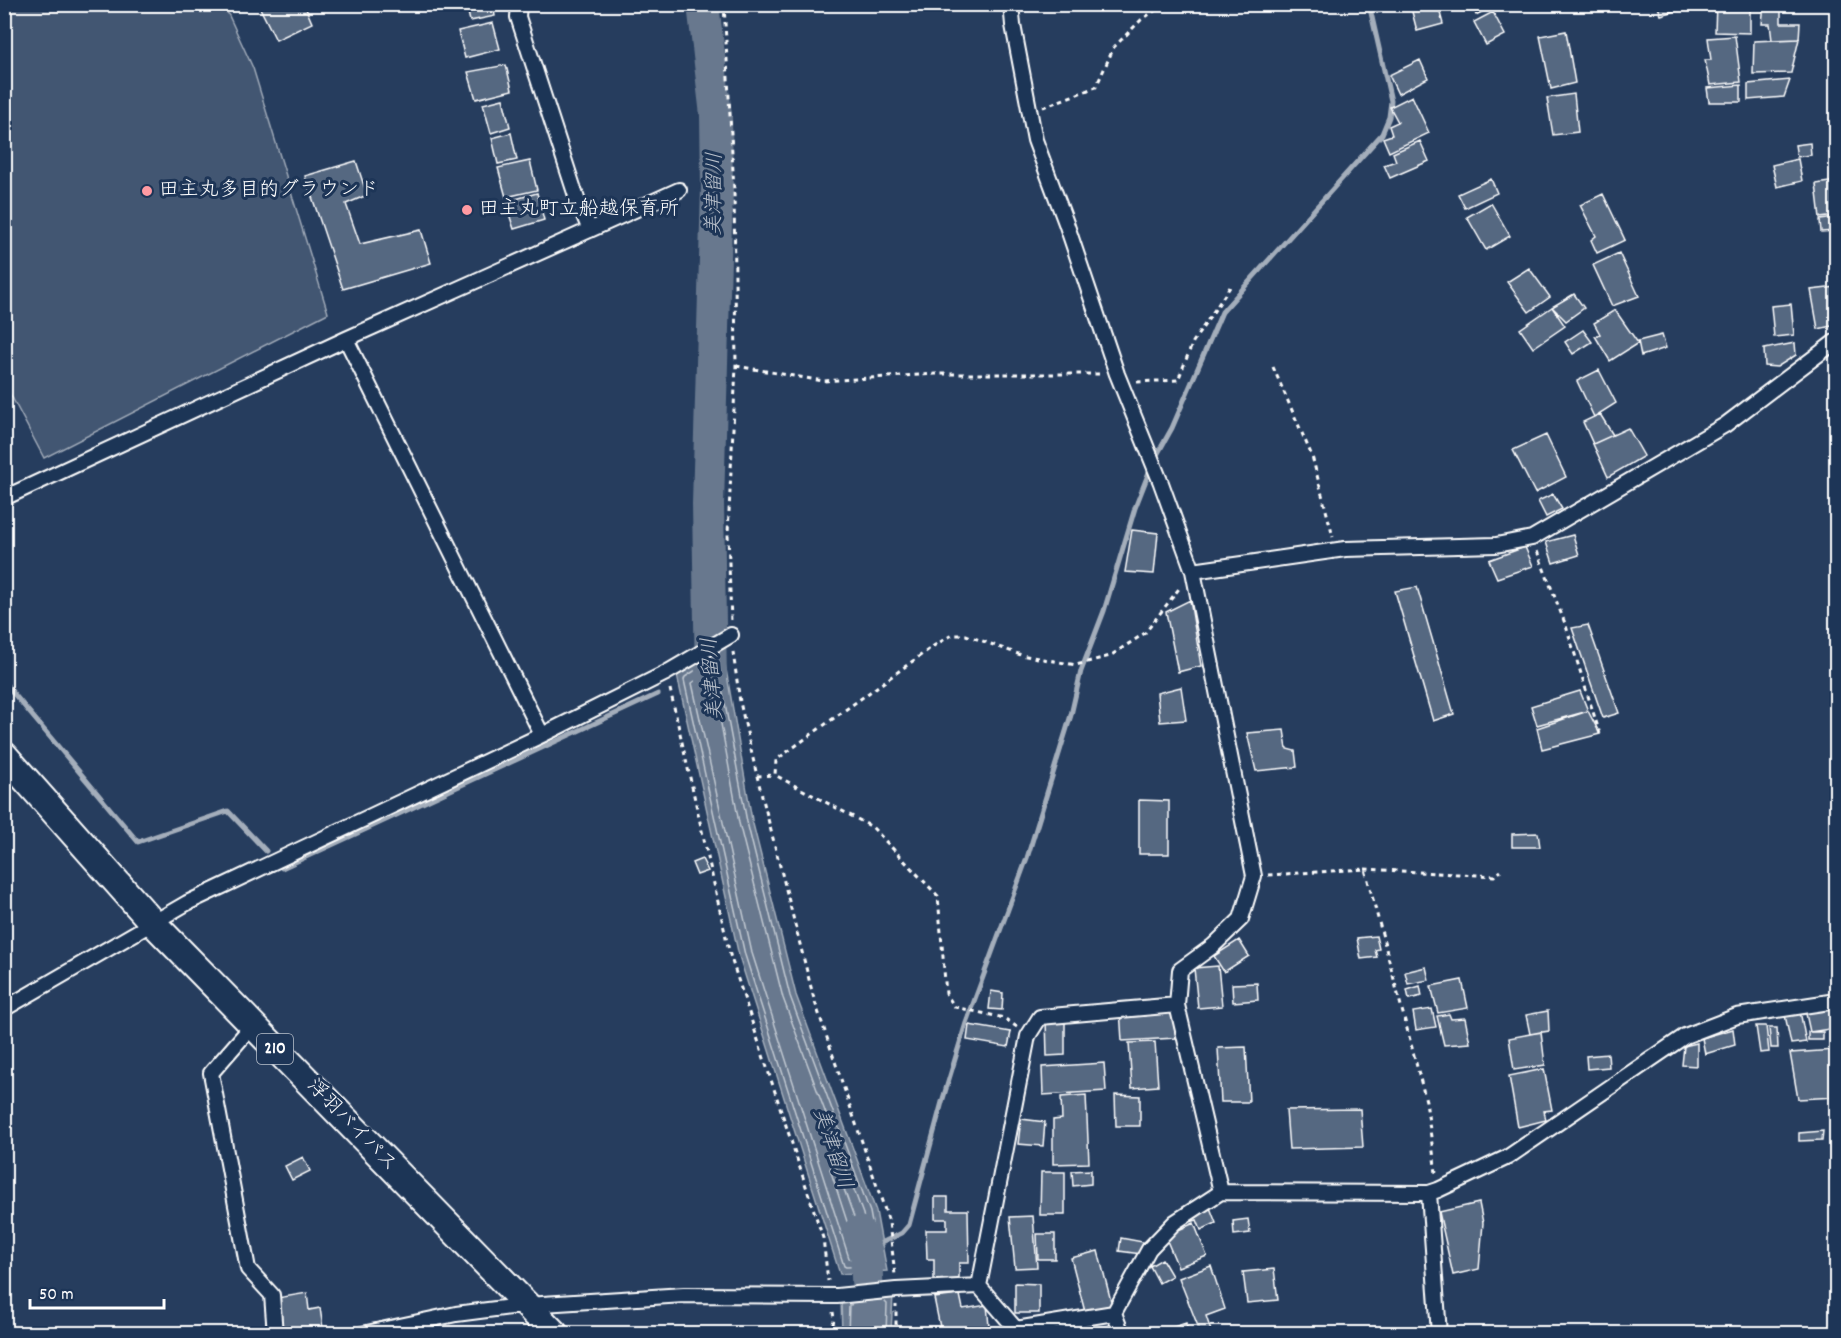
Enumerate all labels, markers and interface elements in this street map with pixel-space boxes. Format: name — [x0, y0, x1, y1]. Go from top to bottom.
water label: 美津留川 — [700, 152, 732, 236]
place label: 田主丸多目的グラウンド — [159, 177, 379, 205]
marker: 田主丸多目的グラウンド — [140, 184, 154, 198]
place label: 田主丸町立船越保育所 — [479, 196, 679, 224]
marker: 田主丸町立船越保育所 — [460, 203, 474, 217]
water label: 美津留川 — [696, 636, 732, 722]
road number: 210 — [257, 1034, 293, 1064]
street label: 浮羽バイパス — [299, 1073, 403, 1179]
water label: 美津留川 — [804, 1104, 858, 1194]
scale bar — [30, 1272, 164, 1310]
text: 50 m — [39, 1283, 74, 1308]

